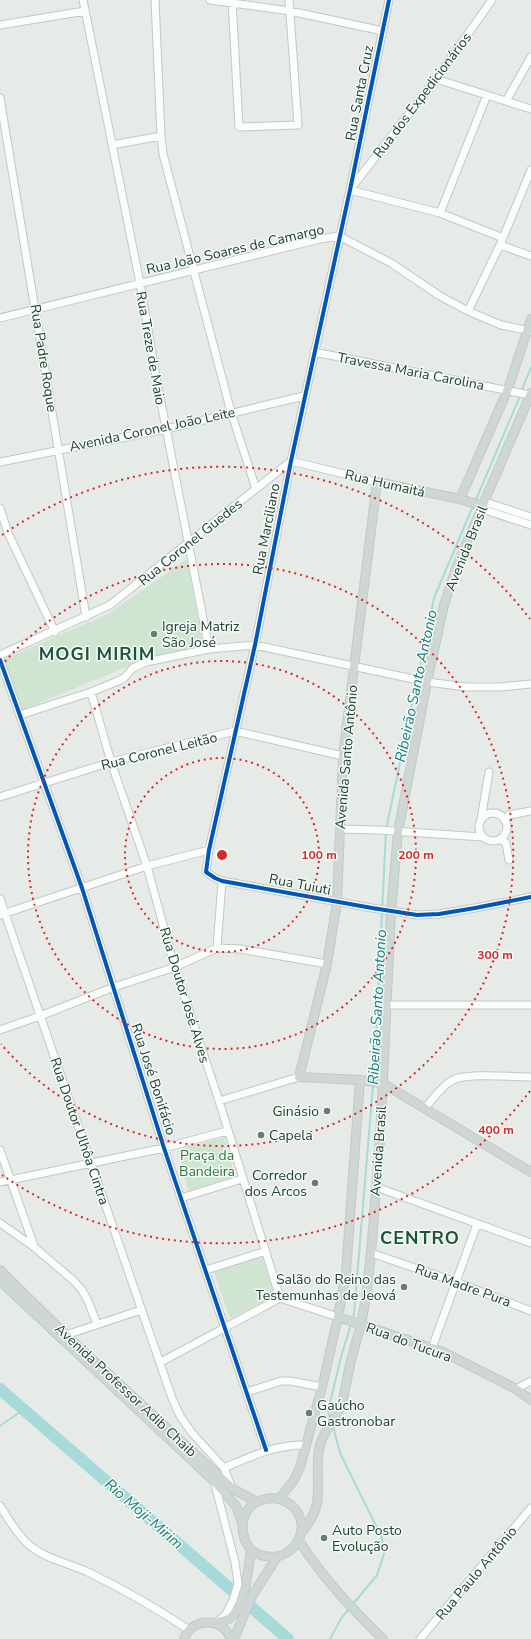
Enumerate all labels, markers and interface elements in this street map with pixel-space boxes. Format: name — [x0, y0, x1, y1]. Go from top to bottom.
street label: Rua dos Expedicionários — [369, 28, 476, 162]
street label: Rua Santa Cruz — [341, 43, 378, 142]
street label: Rua João Soares de Camargo — [144, 220, 326, 279]
street label: Rua Treze de Maio — [131, 290, 170, 407]
street label: Rua Padre Roque — [26, 303, 61, 413]
street label: Travessa Maria Carolina — [336, 348, 486, 395]
street label: Avenida Coronel João Leite — [67, 403, 237, 456]
street label: Rua Humaitá — [343, 465, 427, 502]
street label: Rua Marciliano — [248, 482, 285, 576]
street label: Rua Coronel Guedes — [134, 494, 246, 590]
street label: Avenida Brasil — [441, 502, 493, 594]
water label: Ribeirão Santo Antonio — [390, 608, 442, 764]
place label: Igreja Matriz São José — [162, 617, 240, 652]
marker: Igreja Matriz São José — [149, 629, 159, 639]
district label: MOGI MIRIM — [39, 642, 155, 666]
street label: Avenida Santo Antônio — [331, 684, 362, 830]
street label: Rua Coronel Leitão — [99, 728, 219, 775]
text: 100 m — [301, 847, 337, 863]
text: 200 m — [398, 847, 434, 863]
centre of rings — [215, 848, 229, 862]
street label: Rua Tuiuti — [267, 869, 333, 900]
street label: Rua Doutor José Alves — [155, 925, 214, 1066]
water label: Ribeirão Santo Antonio — [363, 929, 391, 1085]
text: 300 m — [477, 947, 513, 963]
street label: Rua José Bonifácio — [127, 1021, 181, 1138]
street label: Rua Doutor Ulhôa Cintra — [45, 1055, 114, 1207]
place label: Ginásio — [272, 1102, 319, 1121]
street label: Avenida Brasil — [366, 1104, 391, 1197]
marker: Ginásio — [322, 1106, 332, 1116]
text: 400 m — [478, 1122, 514, 1138]
place label: Capela — [269, 1126, 313, 1145]
marker: Capela — [256, 1130, 266, 1140]
park label: Praça da Bandeira — [179, 1146, 235, 1181]
place label: Corredor dos Arcos — [245, 1166, 307, 1201]
marker: Corredor dos Arcos — [310, 1178, 320, 1188]
district label: CENTRO — [380, 1226, 460, 1250]
street label: Rua Madre Pura — [412, 1259, 513, 1312]
place label: Salão do Reino das Testemunhas de Jeová — [255, 1270, 396, 1305]
marker: Salão do Reino das Testemunhas de Jeová — [399, 1282, 409, 1292]
street label: Rua do Tucura — [363, 1318, 454, 1367]
street label: Avenida Professor Adib Chaib — [51, 1320, 201, 1461]
place label: Gaúcho Gastronobar — [317, 1396, 395, 1431]
marker: Gaúcho Gastronobar — [304, 1408, 314, 1418]
water label: Rio Moji-Mirim — [100, 1474, 188, 1554]
place label: Auto Posto Evolução — [332, 1521, 402, 1556]
street label: Rua Paulo Antônio — [431, 1522, 521, 1624]
marker: Auto Posto Evolução — [319, 1533, 329, 1543]

